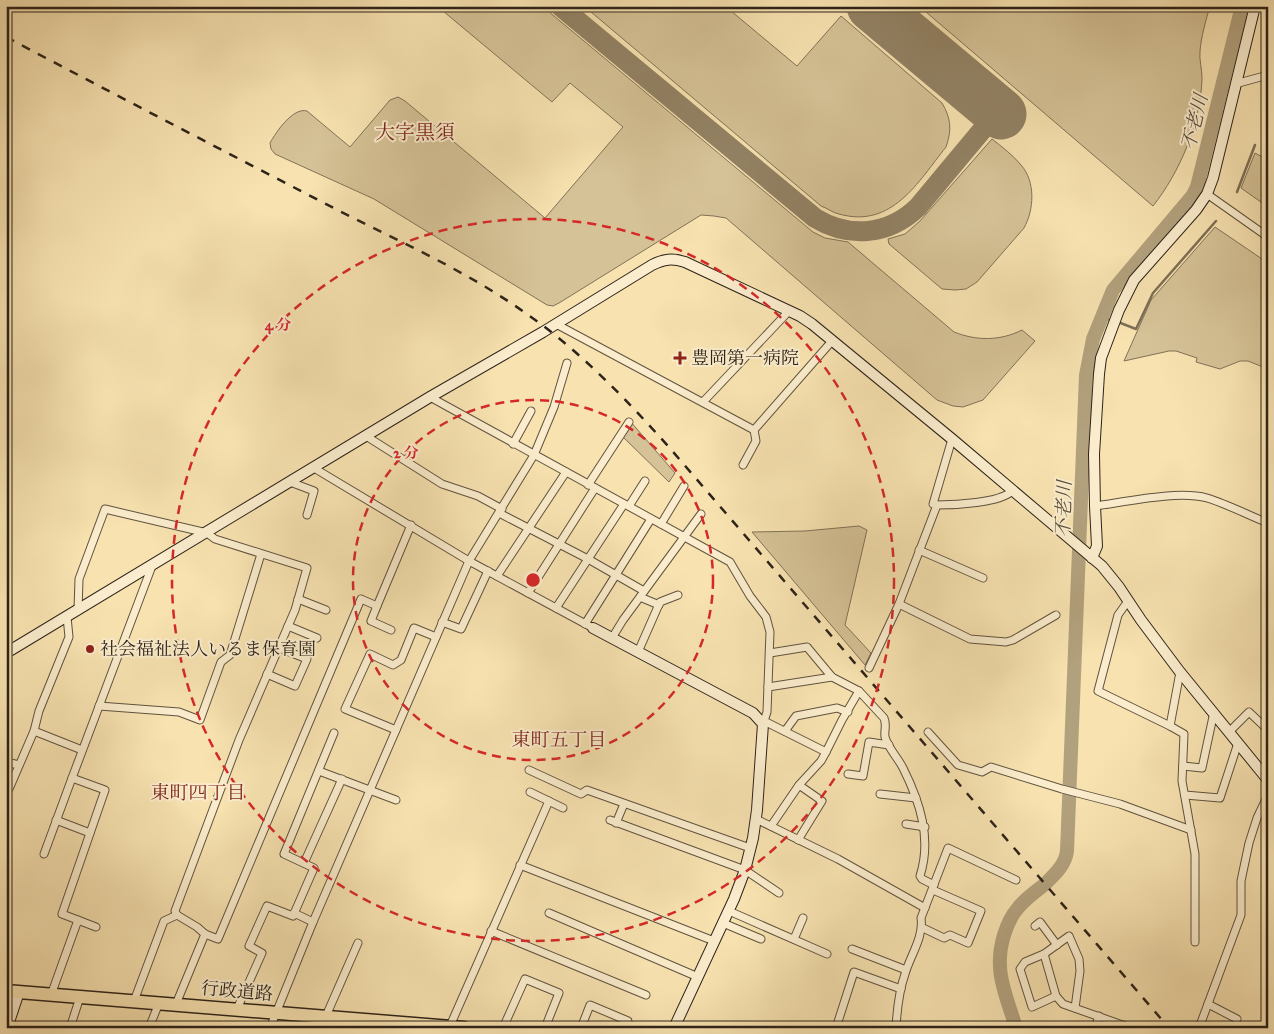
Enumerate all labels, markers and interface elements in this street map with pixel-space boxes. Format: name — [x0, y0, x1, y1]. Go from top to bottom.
water label: 不老川 — [1176, 90, 1213, 153]
district label: 大字黒須 — [375, 120, 455, 144]
text: 4 分 — [265, 316, 291, 335]
place label: 豊岡第一病院 — [691, 347, 799, 369]
marker: 豊岡第一病院 — [673, 351, 687, 365]
text: 2 分 — [393, 444, 419, 462]
water label: 不老川 — [1051, 478, 1076, 538]
centre of rings — [524, 571, 542, 589]
place label: 社会福祉法人いるま保育園 — [100, 638, 316, 660]
marker: 社会福祉法人いるま保育園 — [84, 643, 96, 655]
district label: 東町五丁目 — [511, 728, 607, 751]
district label: 東町四丁目 — [150, 781, 246, 804]
street label: 行政道路 — [200, 977, 274, 1005]

